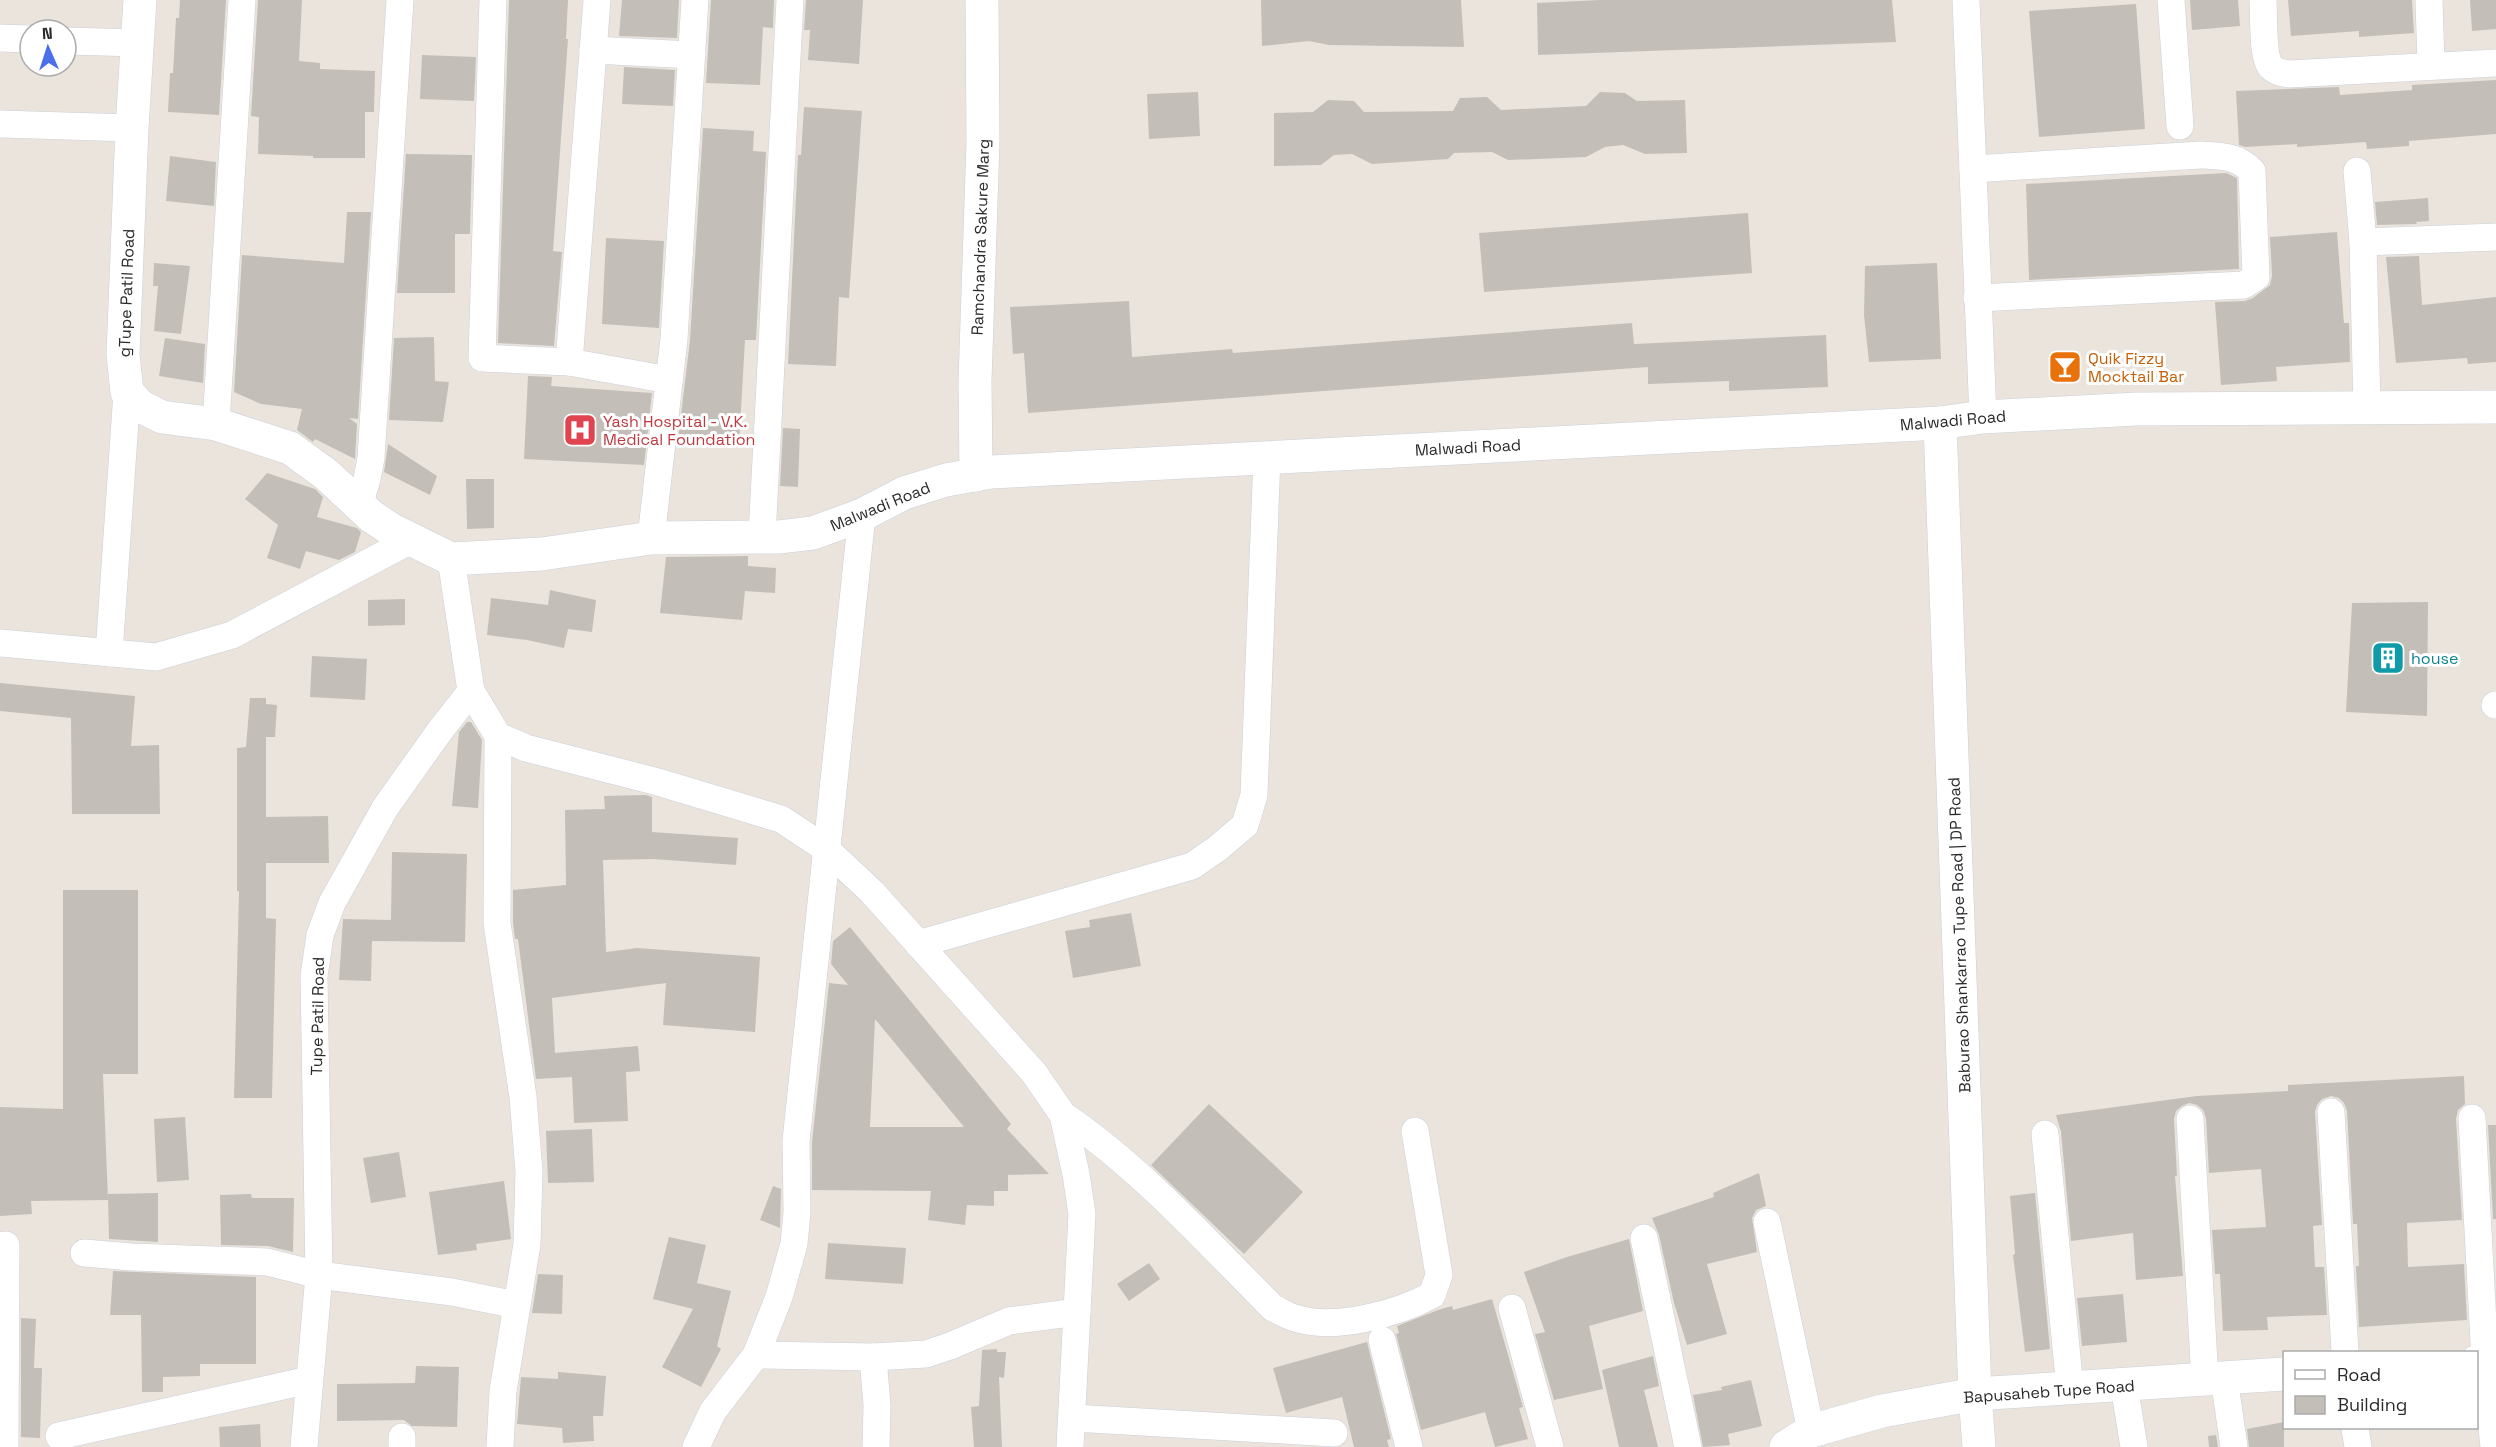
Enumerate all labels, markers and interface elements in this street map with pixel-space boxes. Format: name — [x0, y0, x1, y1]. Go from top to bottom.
north arrow — [18, 18, 78, 78]
text: N — [41, 23, 53, 44]
street label: Ramchandra Sakure Marg — [967, 138, 994, 336]
street label: gTupe Patil Road — [114, 228, 139, 358]
place label: Quik Fizzy Mocktail Bar — [2088, 348, 2184, 387]
bar icon: Quik Fizzy Mocktail Bar — [2047, 349, 2083, 385]
street label: Malwadi Road — [1899, 405, 2007, 436]
place label: Yash Hospital - V.K. Medical Foundation — [603, 411, 755, 450]
hospital icon: Yash Hospital - V.K. Medical Foundation — [562, 412, 598, 448]
street label: Malwadi Road — [1414, 434, 1522, 461]
street label: Malwadi Road — [827, 477, 933, 536]
building icon: house — [2370, 640, 2406, 676]
place label: house — [2411, 648, 2458, 669]
street label: Baburao Shankarrao Tupe Road | DP Road — [1943, 777, 1976, 1093]
street label: Tupe Patil Road — [306, 957, 329, 1075]
legend — [2283, 1351, 2478, 1429]
text: Road — [2337, 1363, 2381, 1386]
street label: Bapusaheb Tupe Road — [1963, 1375, 2135, 1408]
text: Building — [2337, 1393, 2407, 1416]

